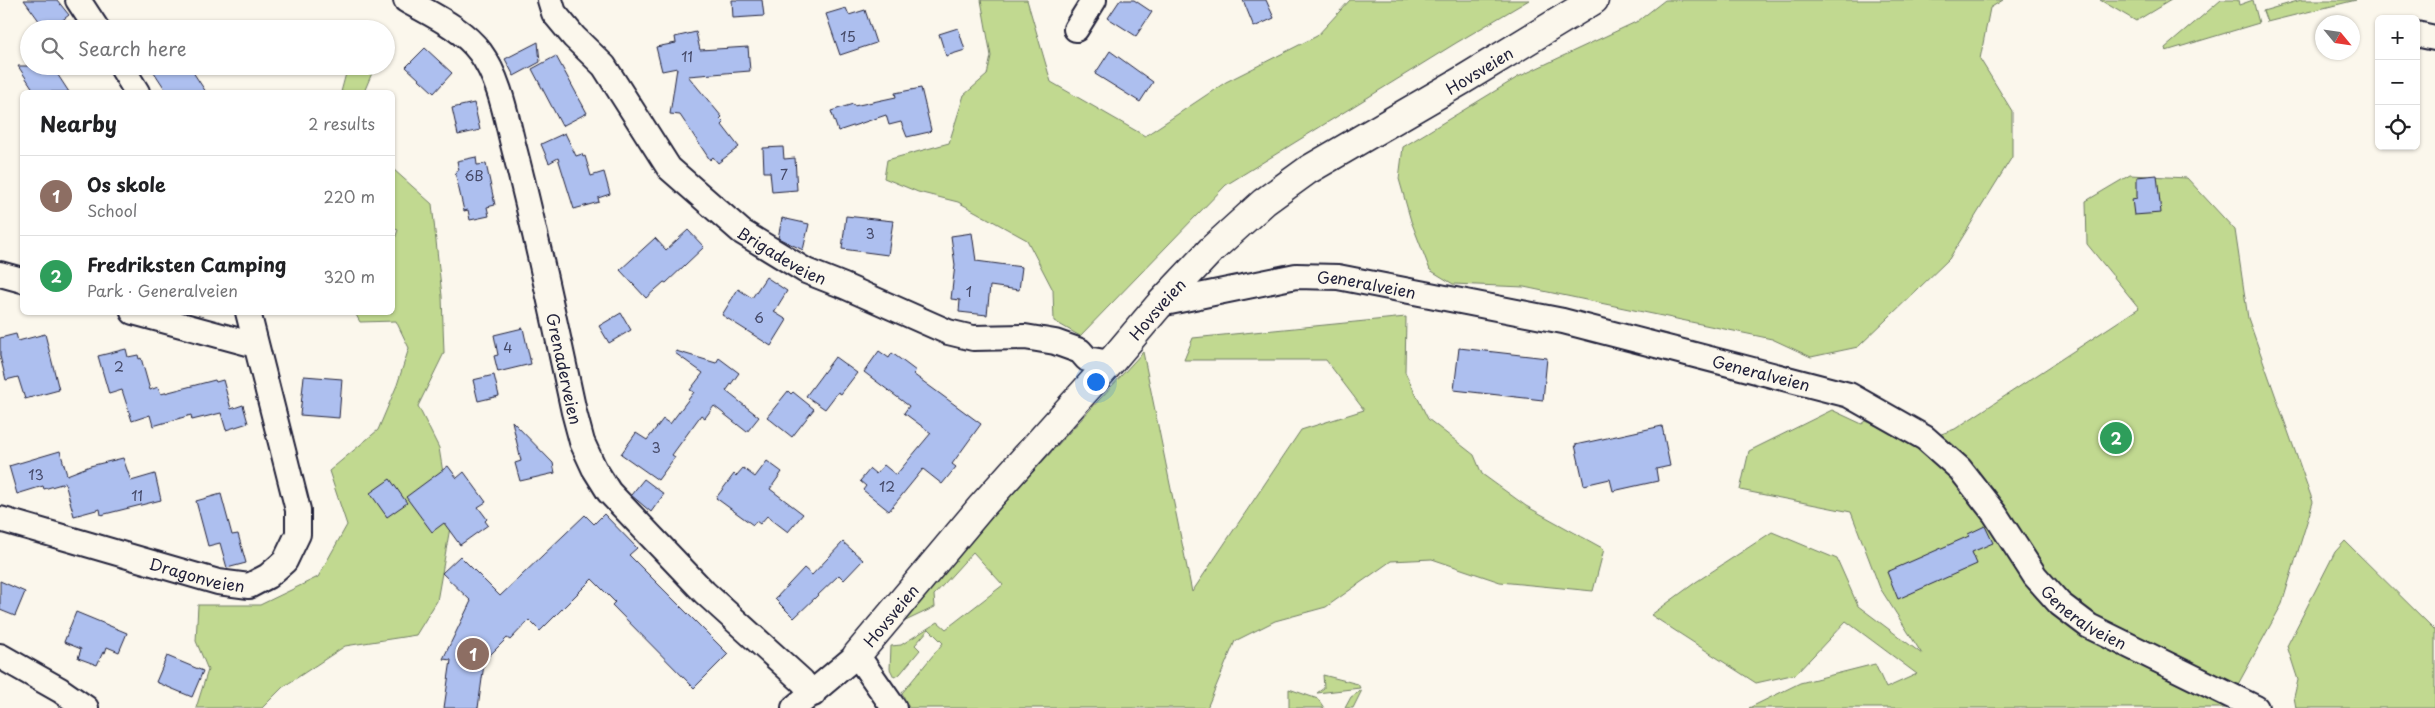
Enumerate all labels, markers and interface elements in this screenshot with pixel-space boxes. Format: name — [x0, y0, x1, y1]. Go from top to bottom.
north arrow — [2315, 15, 2360, 60]
map controls — [2375, 15, 2420, 150]
button: + — [2375, 15, 2420, 60]
search box — [20, 20, 395, 75]
house number: 15 — [840, 26, 856, 47]
icon: search — [38, 34, 66, 62]
text: Search here — [78, 34, 187, 62]
street label: Hovsveien — [1441, 40, 1517, 100]
house number: 11 — [681, 46, 693, 67]
button: − — [2375, 60, 2420, 105]
button: locate — [2375, 105, 2420, 150]
text: Nearby — [40, 107, 117, 139]
text: 2 results — [308, 111, 375, 135]
house number: 7 — [780, 164, 788, 185]
house number: 6B — [464, 165, 484, 186]
text: Os skole — [87, 170, 166, 198]
text: 1 — [52, 184, 60, 208]
text: 220 m — [324, 184, 375, 208]
text: School — [87, 198, 137, 222]
street label: Brigadeveien — [733, 220, 830, 290]
house number: 3 — [865, 223, 875, 244]
text: Fredriksten Camping — [87, 250, 286, 278]
text: 2 — [50, 264, 62, 288]
text: 320 m — [324, 264, 375, 288]
street label: Generalveien — [1317, 265, 1418, 304]
street label: Hovsveien — [1123, 273, 1191, 345]
text: Park · Generalveien — [87, 278, 238, 302]
house number: 1 — [966, 281, 972, 302]
house number: 6 — [754, 307, 764, 328]
street label: Grenaderveien — [541, 311, 589, 427]
house number: 4 — [503, 337, 513, 358]
street label: Generalveien — [1710, 348, 1813, 397]
house number: 2 — [114, 356, 124, 377]
your location — [1083, 369, 1109, 395]
pin: 2 — [2100, 419, 2132, 457]
house number: 3 — [651, 437, 661, 458]
house number: 13 — [28, 464, 44, 485]
house number: 12 — [879, 476, 895, 497]
house number: 11 — [131, 485, 143, 506]
street label: Dragonveien — [147, 551, 246, 597]
street label: Hovsveien — [857, 579, 924, 652]
street label: Generalveien — [2036, 579, 2131, 655]
pin: 1 — [457, 635, 489, 673]

